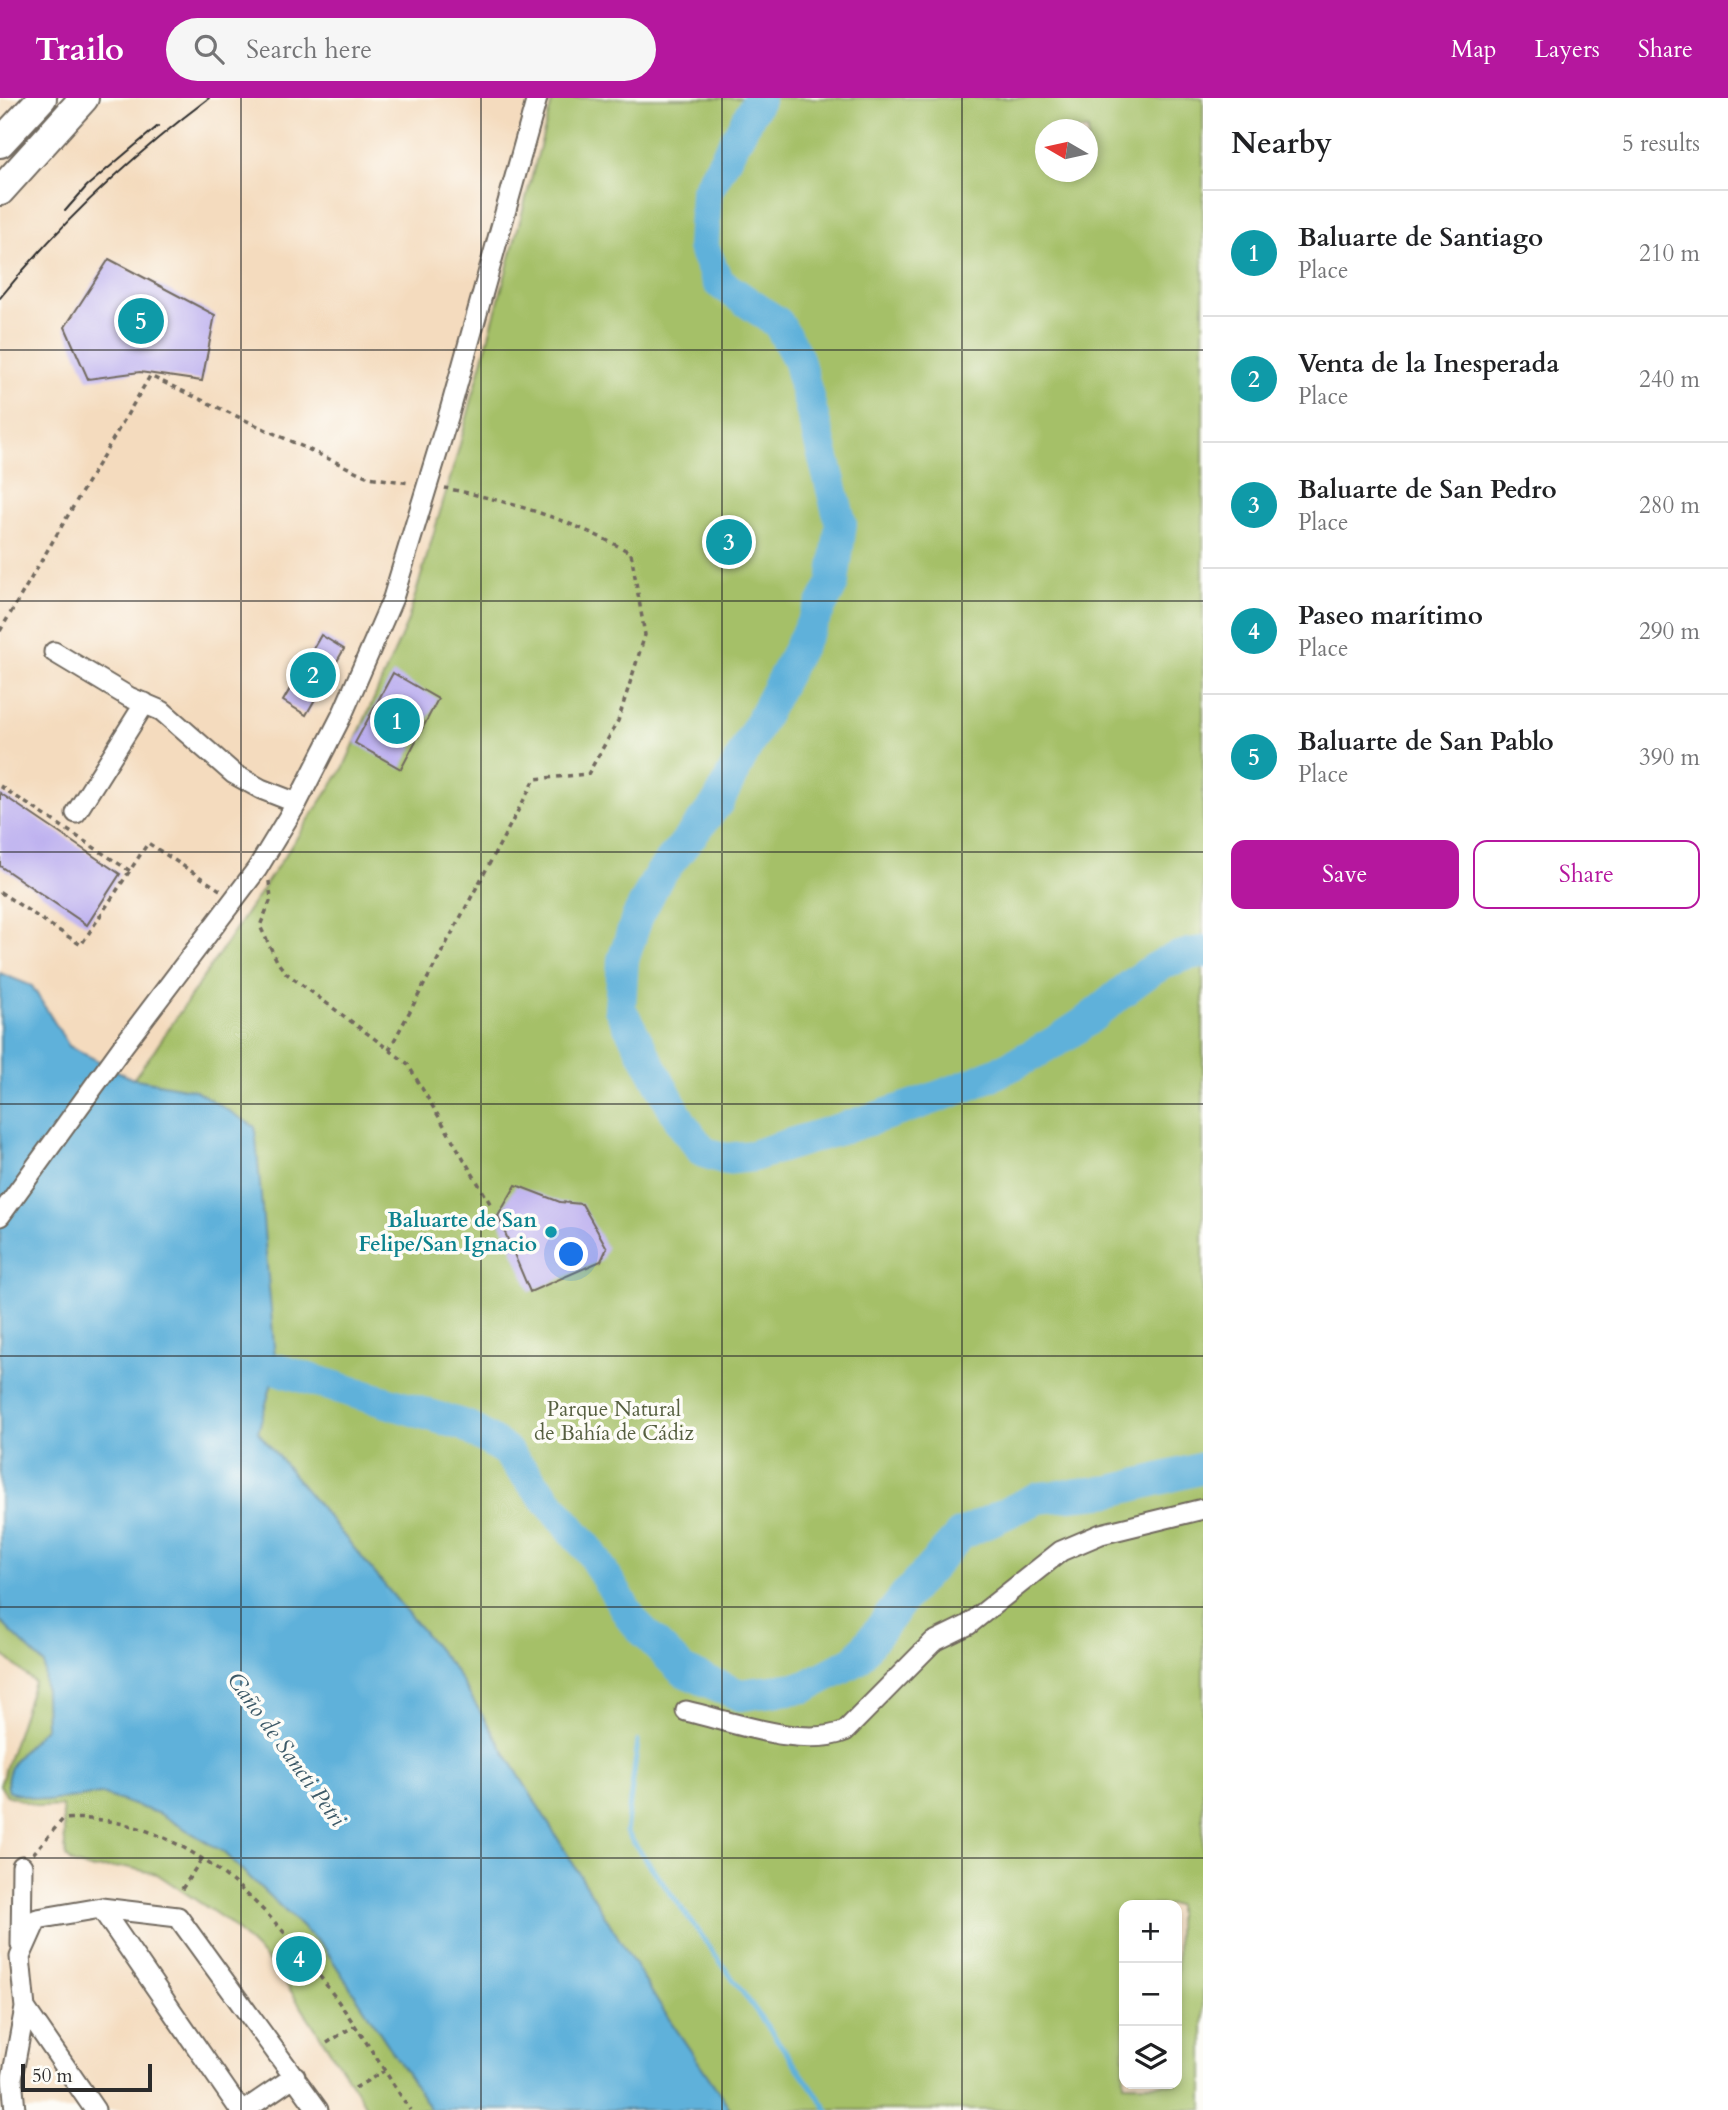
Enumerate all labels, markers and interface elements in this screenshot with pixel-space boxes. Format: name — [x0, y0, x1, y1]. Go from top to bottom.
search box — [166, 18, 656, 81]
text: Trailo — [35, 27, 124, 72]
icon: search — [190, 30, 228, 68]
text: Search here — [246, 32, 372, 67]
text: Map — [1451, 33, 1497, 66]
text: Layers — [1535, 33, 1600, 66]
text: Share — [1638, 33, 1693, 66]
north arrow — [1035, 119, 1098, 182]
text: Nearby — [1231, 123, 1332, 164]
text: 5 results — [1622, 128, 1700, 159]
text: Baluarte de Santiago — [1298, 220, 1543, 255]
text: 1 — [1248, 238, 1260, 269]
text: 210 m — [1639, 238, 1700, 269]
text: Place — [1298, 255, 1348, 286]
pin: 5 — [118, 295, 164, 347]
text: Venta de la Inesperada — [1298, 346, 1559, 381]
text: 2 — [1248, 364, 1260, 395]
text: 240 m — [1639, 364, 1700, 395]
text: Place — [1298, 381, 1348, 412]
text: Baluarte de San Pedro — [1298, 472, 1557, 507]
text: 3 — [1248, 490, 1260, 521]
text: 280 m — [1639, 490, 1700, 521]
text: Place — [1298, 507, 1348, 538]
pin: 3 — [706, 516, 752, 568]
text: Paseo marítimo — [1298, 598, 1483, 633]
text: 4 — [1248, 616, 1260, 647]
text: 290 m — [1639, 616, 1700, 647]
text: Place — [1298, 633, 1348, 664]
pin: 2 — [290, 649, 336, 701]
pin: 1 — [374, 695, 420, 747]
text: Baluarte de San Pablo — [1298, 724, 1554, 759]
text: 5 — [1248, 742, 1260, 773]
text: 390 m — [1639, 742, 1700, 773]
text: Place — [1298, 759, 1348, 790]
button: Save — [1231, 840, 1459, 909]
button: Share — [1473, 840, 1700, 909]
place label: Baluarte de San Felipe/San Ignacio — [359, 1206, 537, 1259]
marker: Baluarte de San Felipe/San Ignacio — [543, 1224, 559, 1240]
your location — [554, 1237, 588, 1271]
park label: Parque Natural de Bahía de Cádiz — [534, 1395, 695, 1448]
water label: Caño de Sancti Petri — [220, 1666, 354, 1833]
map controls — [1119, 1900, 1182, 2089]
button: + — [1119, 1900, 1182, 1963]
pin: 4 — [276, 1933, 322, 1985]
button: − — [1119, 1963, 1182, 2026]
button: layers — [1119, 2026, 1182, 2089]
scale bar — [21, 2061, 152, 2093]
text: 50 m — [32, 2063, 73, 2089]

